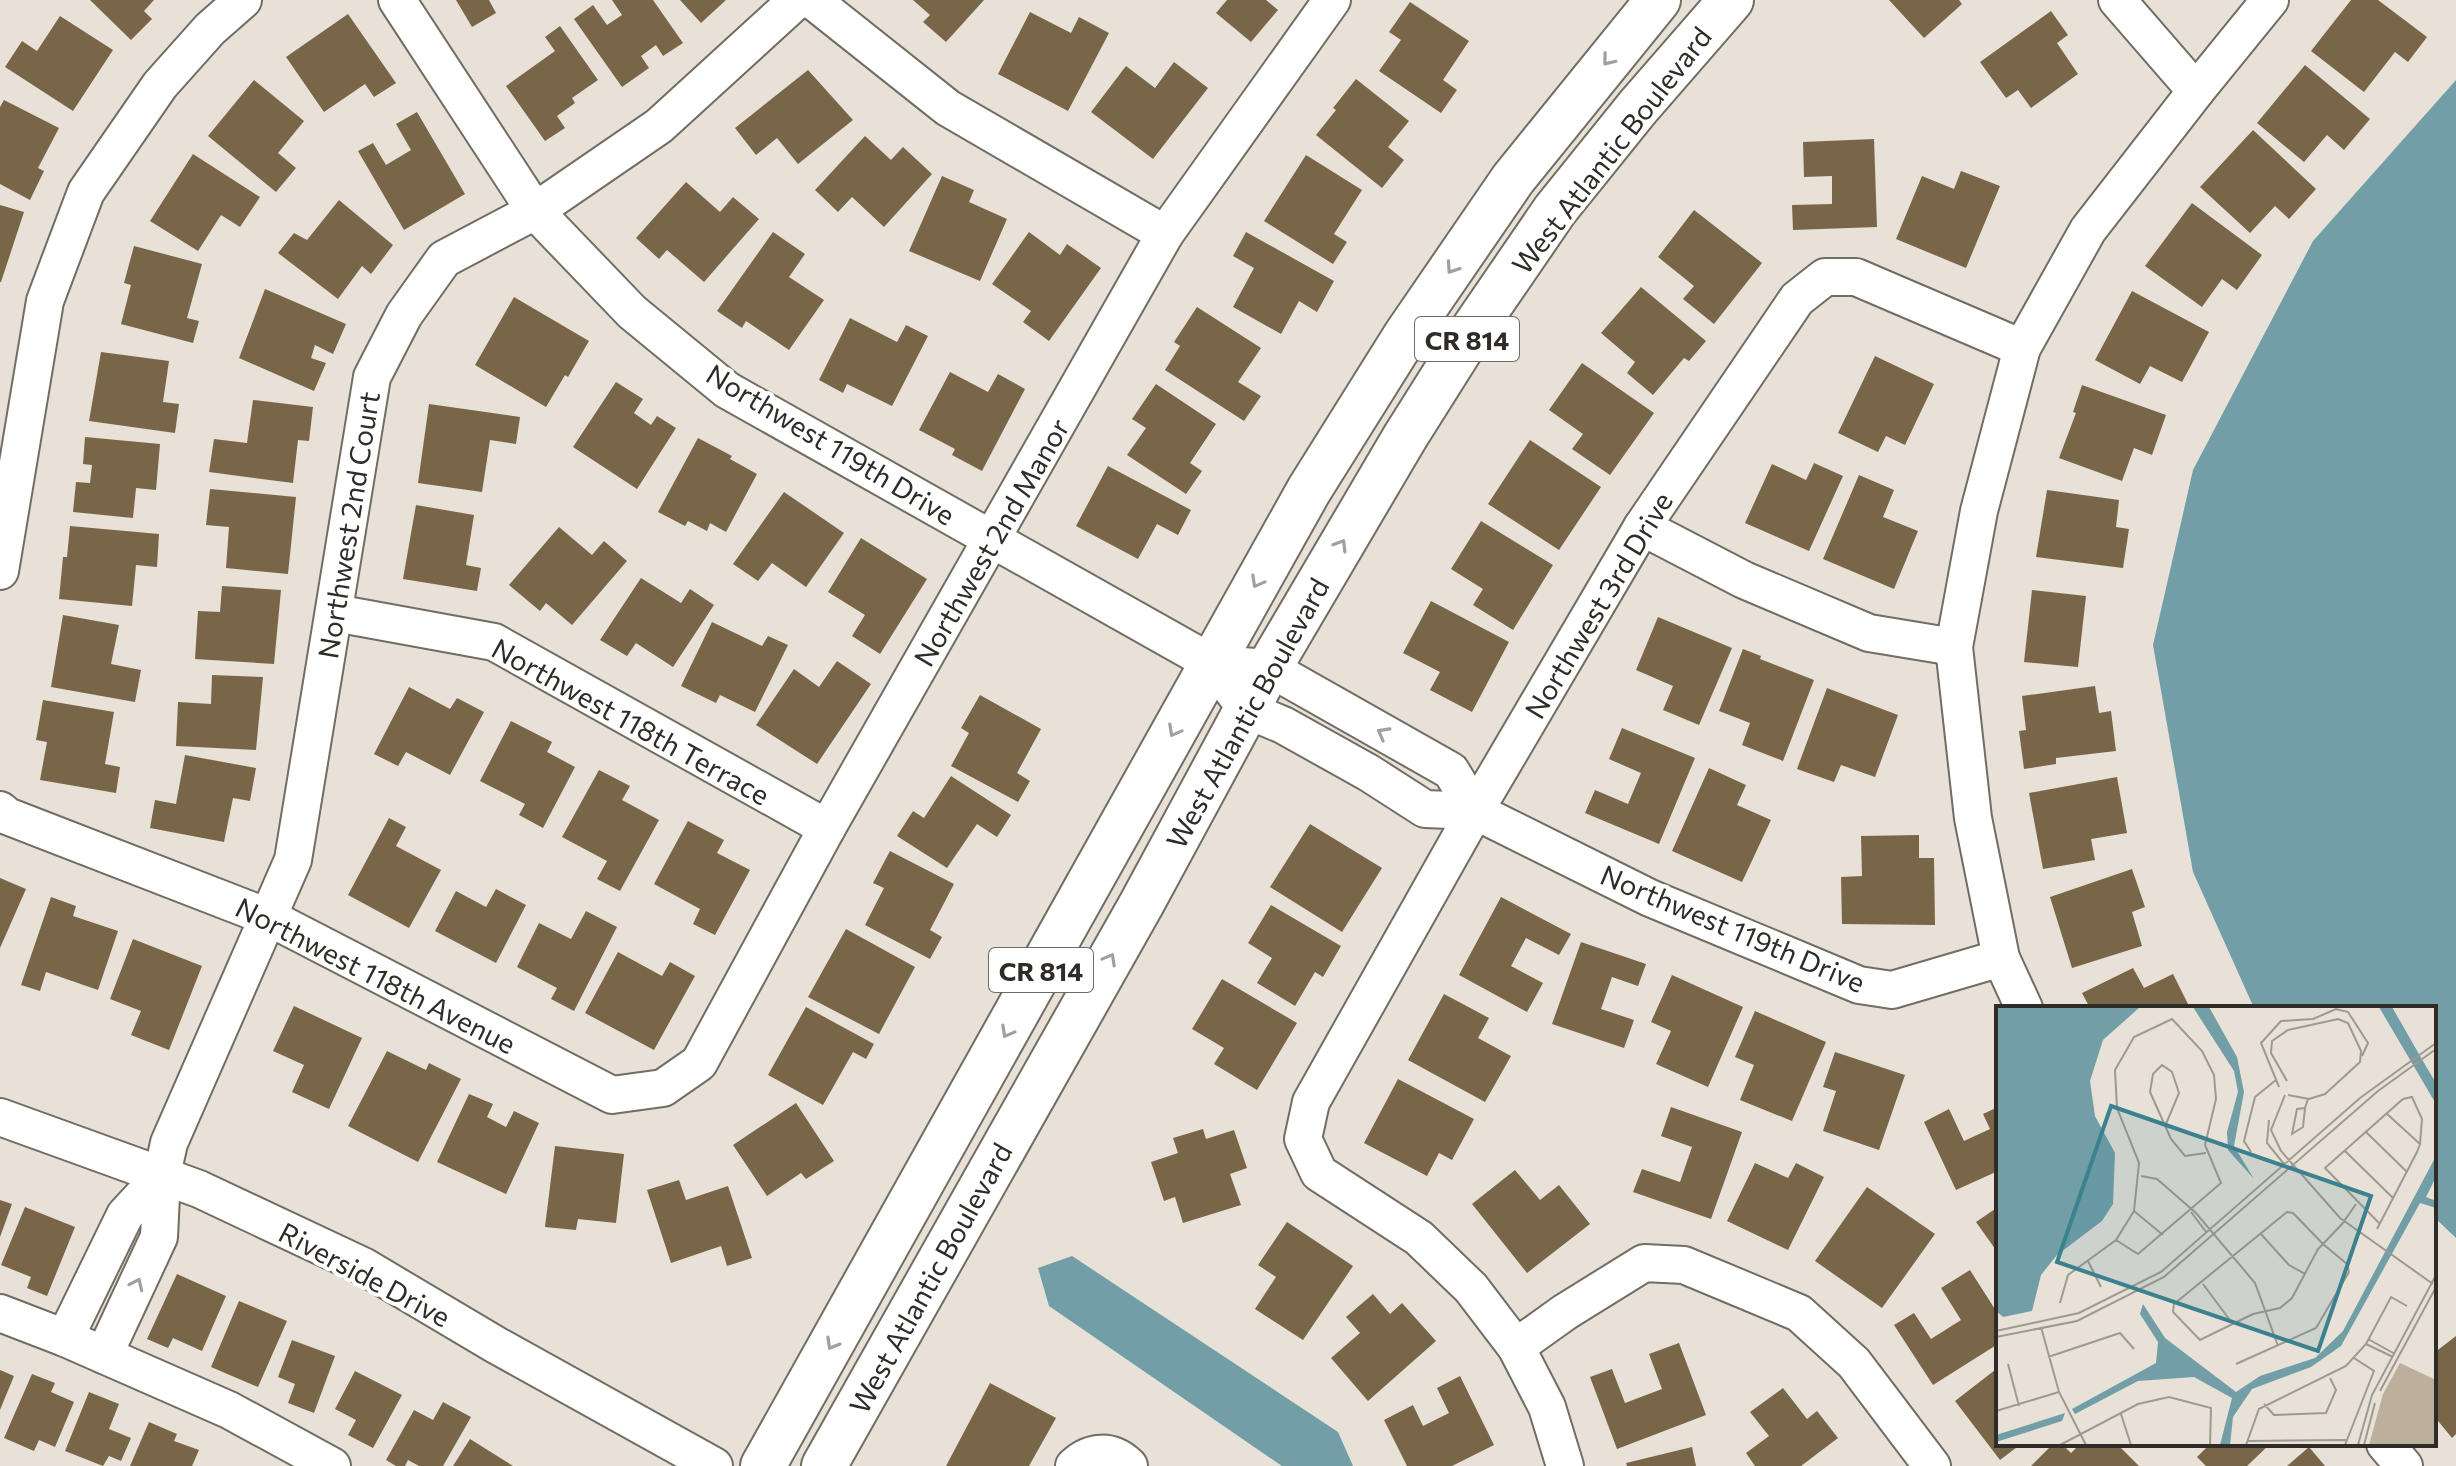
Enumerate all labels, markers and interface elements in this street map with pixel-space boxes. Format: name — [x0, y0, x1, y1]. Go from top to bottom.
street label: West Atlantic Boulevard — [1504, 20, 1718, 280]
one-way arrow — [1603, 51, 1618, 65]
one-way arrow — [1447, 259, 1462, 273]
road number: CR 814 — [1415, 317, 1519, 361]
street label: Northwest 119th Drive — [701, 356, 961, 532]
street label: Northwest 2nd Court — [310, 389, 386, 661]
street label: Northwest 2nd Manor — [906, 412, 1076, 672]
street label: Northwest 3rd Drive — [1517, 486, 1679, 724]
one-way arrow — [1332, 539, 1347, 554]
street label: West Atlantic Boulevard — [1158, 572, 1336, 854]
one-way arrow — [1252, 574, 1267, 589]
street label: Northwest 118th Terrace — [486, 630, 776, 812]
one-way arrow — [1168, 722, 1184, 737]
one-way arrow — [1377, 727, 1391, 743]
street label: Northwest 119th Drive — [1596, 857, 1870, 999]
street label: Northwest 118th Avenue — [230, 890, 522, 1060]
road number: CR 814 — [989, 948, 1093, 992]
one-way arrow — [1100, 954, 1116, 968]
inset map — [1996, 1006, 2436, 1446]
one-way arrow — [1001, 1023, 1017, 1037]
street label: West Atlantic Boulevard — [841, 1137, 1019, 1419]
street label: Riverside Drive — [273, 1215, 457, 1333]
one-way arrow — [127, 1278, 143, 1292]
one-way arrow — [826, 1336, 842, 1350]

